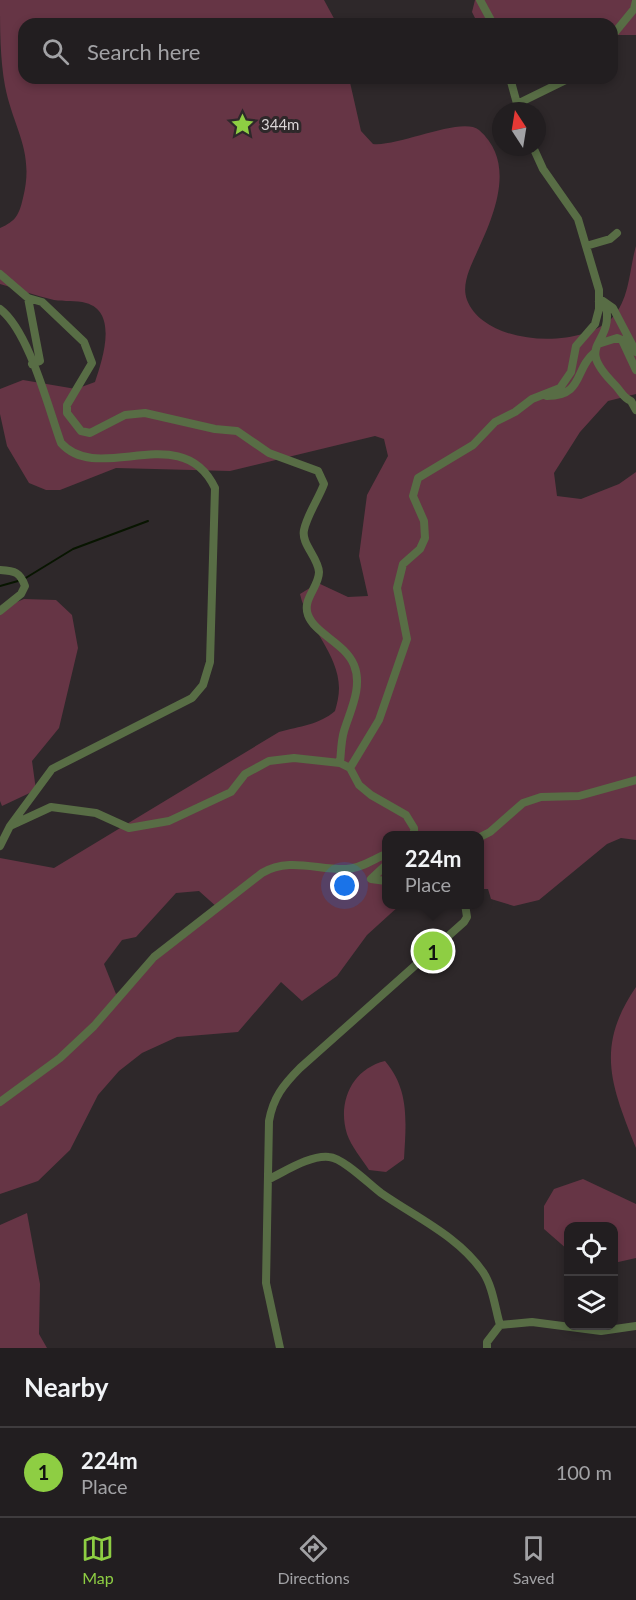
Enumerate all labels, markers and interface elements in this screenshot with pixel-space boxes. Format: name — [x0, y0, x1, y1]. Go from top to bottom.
search box — [18, 18, 618, 84]
icon: search — [39, 35, 72, 68]
text: Search here — [87, 38, 200, 65]
north arrow — [492, 102, 546, 156]
place icon: 344m — [230, 112, 256, 138]
place label: 344m — [261, 115, 299, 133]
popup — [382, 831, 484, 909]
text: 224m — [405, 845, 461, 872]
your location — [330, 871, 359, 900]
text: Place — [405, 872, 451, 896]
pin: 1 — [414, 928, 452, 974]
map controls — [564, 1222, 618, 1330]
button: locate — [564, 1222, 618, 1276]
button: layers — [564, 1276, 618, 1330]
text: Nearby — [24, 1371, 109, 1403]
text: 224m — [81, 1447, 138, 1474]
text: 1 — [38, 1460, 49, 1484]
text: 100 m — [556, 1460, 612, 1484]
text: Place — [81, 1474, 128, 1498]
tab: Map — [81, 1532, 114, 1587]
tab: Directions — [277, 1532, 350, 1587]
tab: Saved — [513, 1532, 554, 1587]

